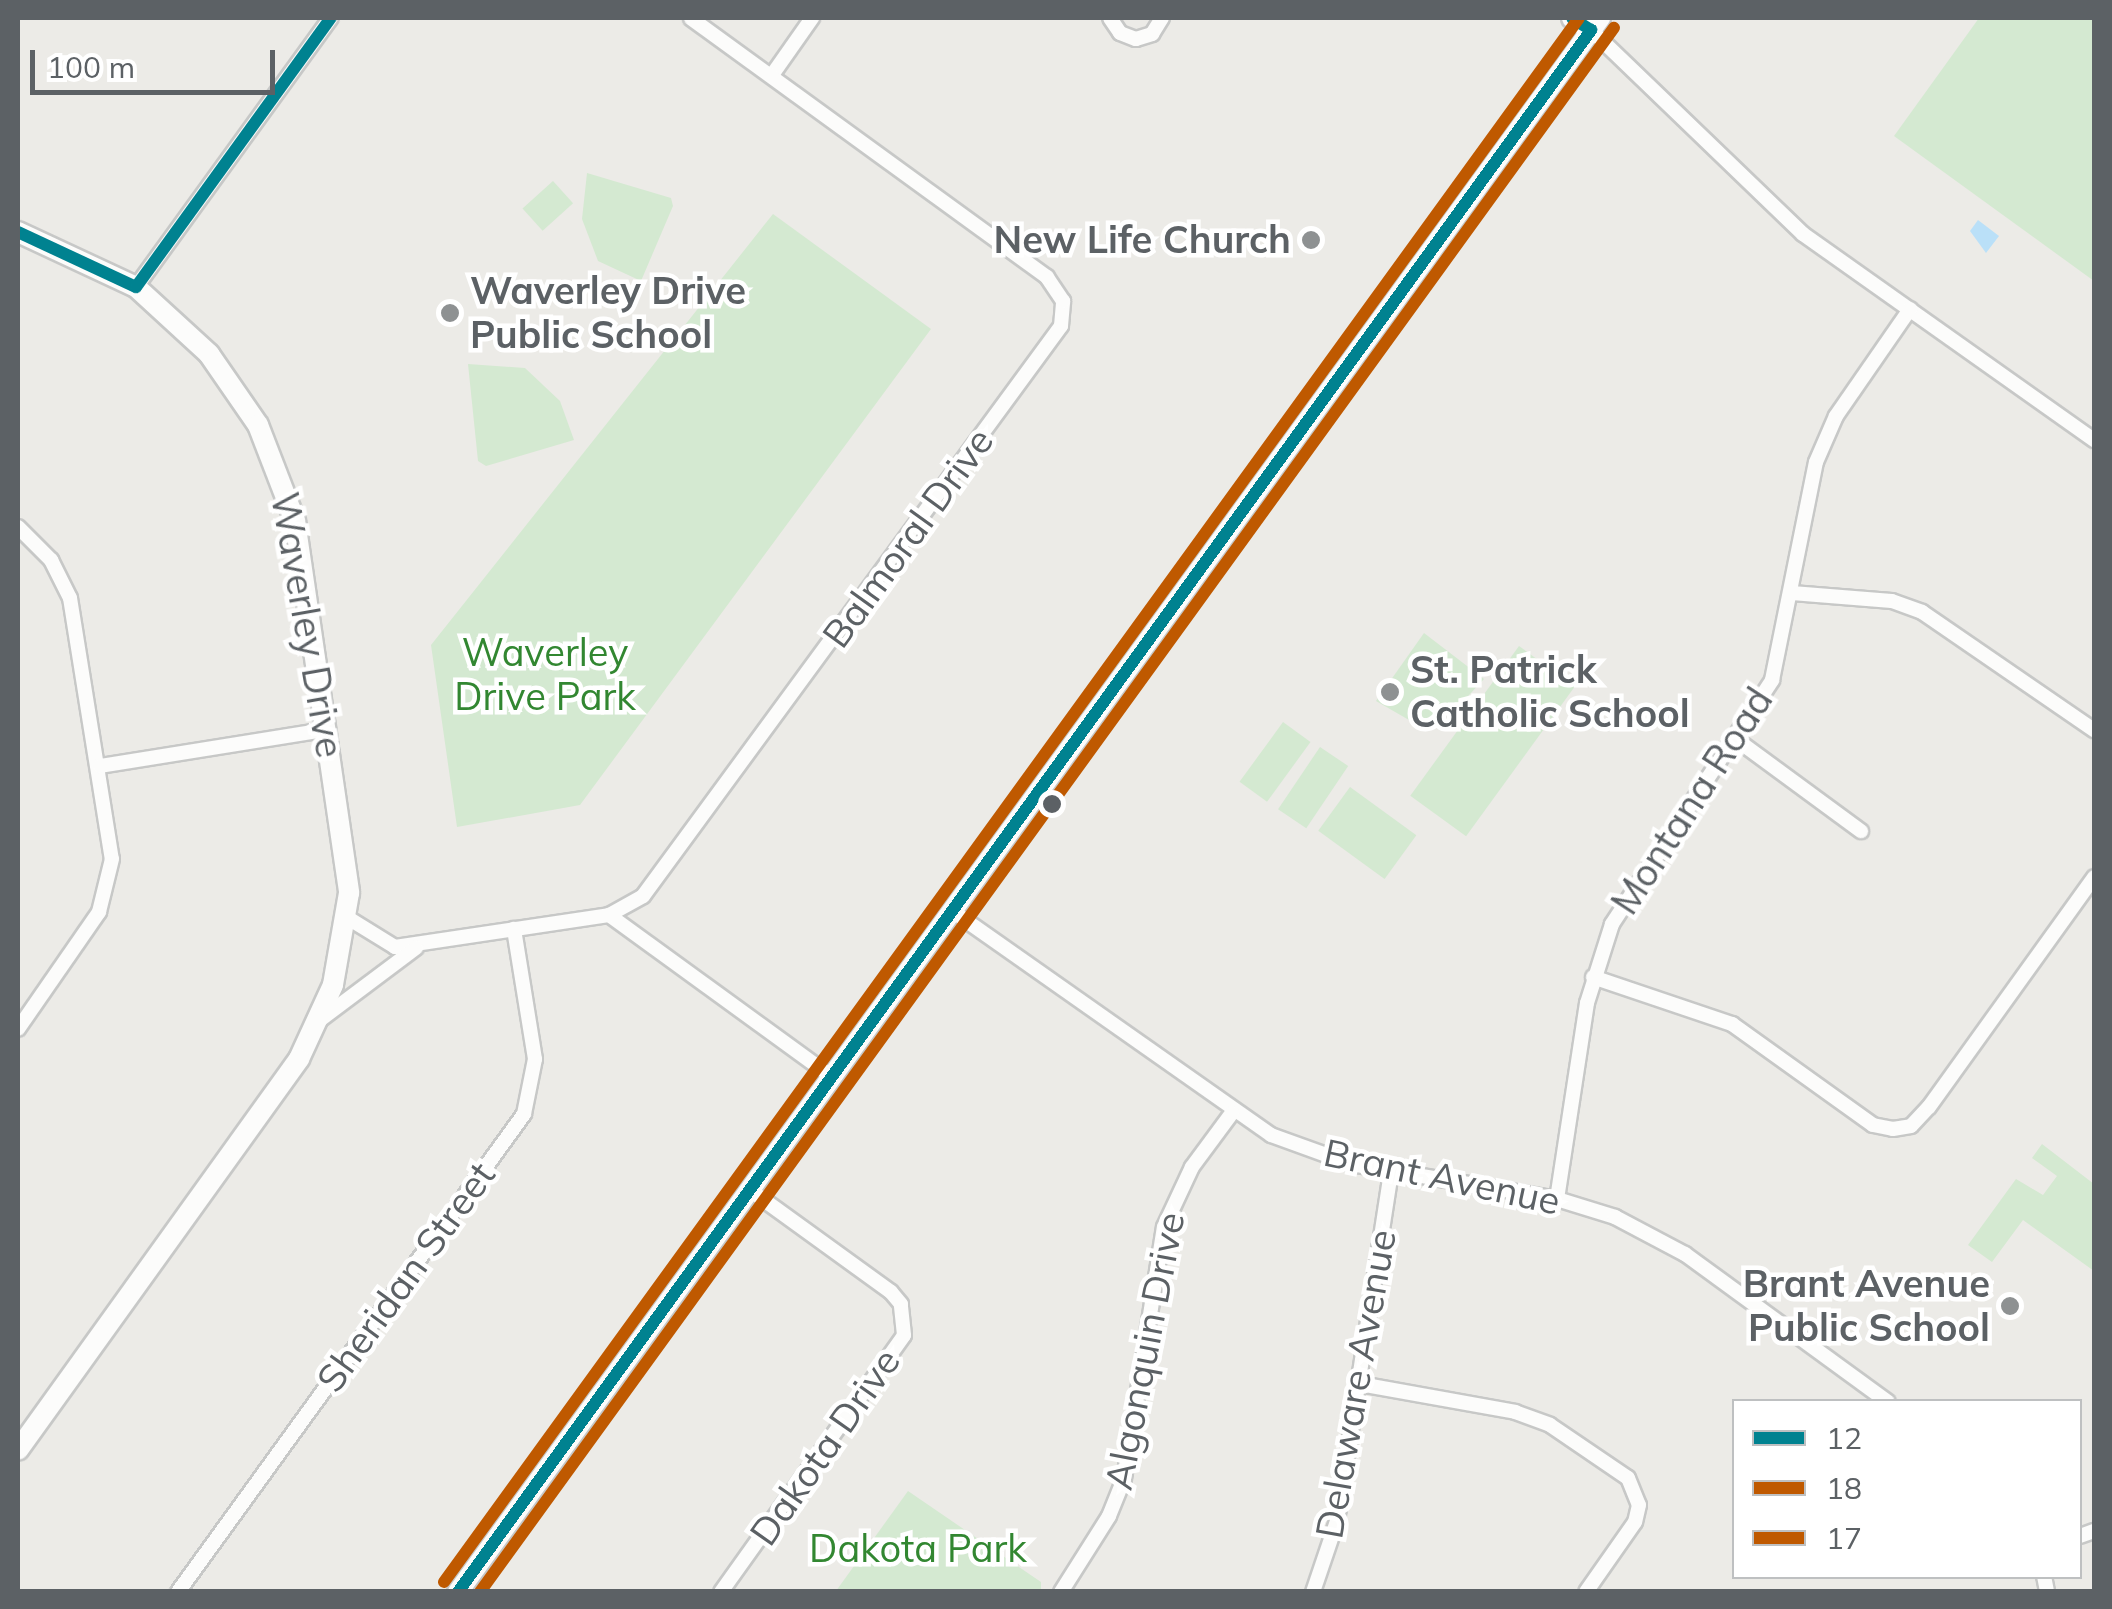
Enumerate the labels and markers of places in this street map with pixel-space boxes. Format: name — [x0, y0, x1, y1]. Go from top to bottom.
place label: New Life Church — [994, 217, 1291, 263]
marker: New Life Church — [1300, 229, 1322, 251]
place label: Waverley Drive Public School — [470, 268, 746, 358]
marker: Waverley Drive Public School — [439, 302, 461, 324]
place label: St. Patrick Catholic School — [1410, 647, 1690, 736]
marker: St. Patrick Catholic School — [1379, 681, 1401, 703]
unlabelled marker — [1042, 794, 1062, 814]
place label: Brant Avenue Public School — [1743, 1261, 1990, 1350]
marker: Brant Avenue Public School — [1999, 1295, 2021, 1317]

